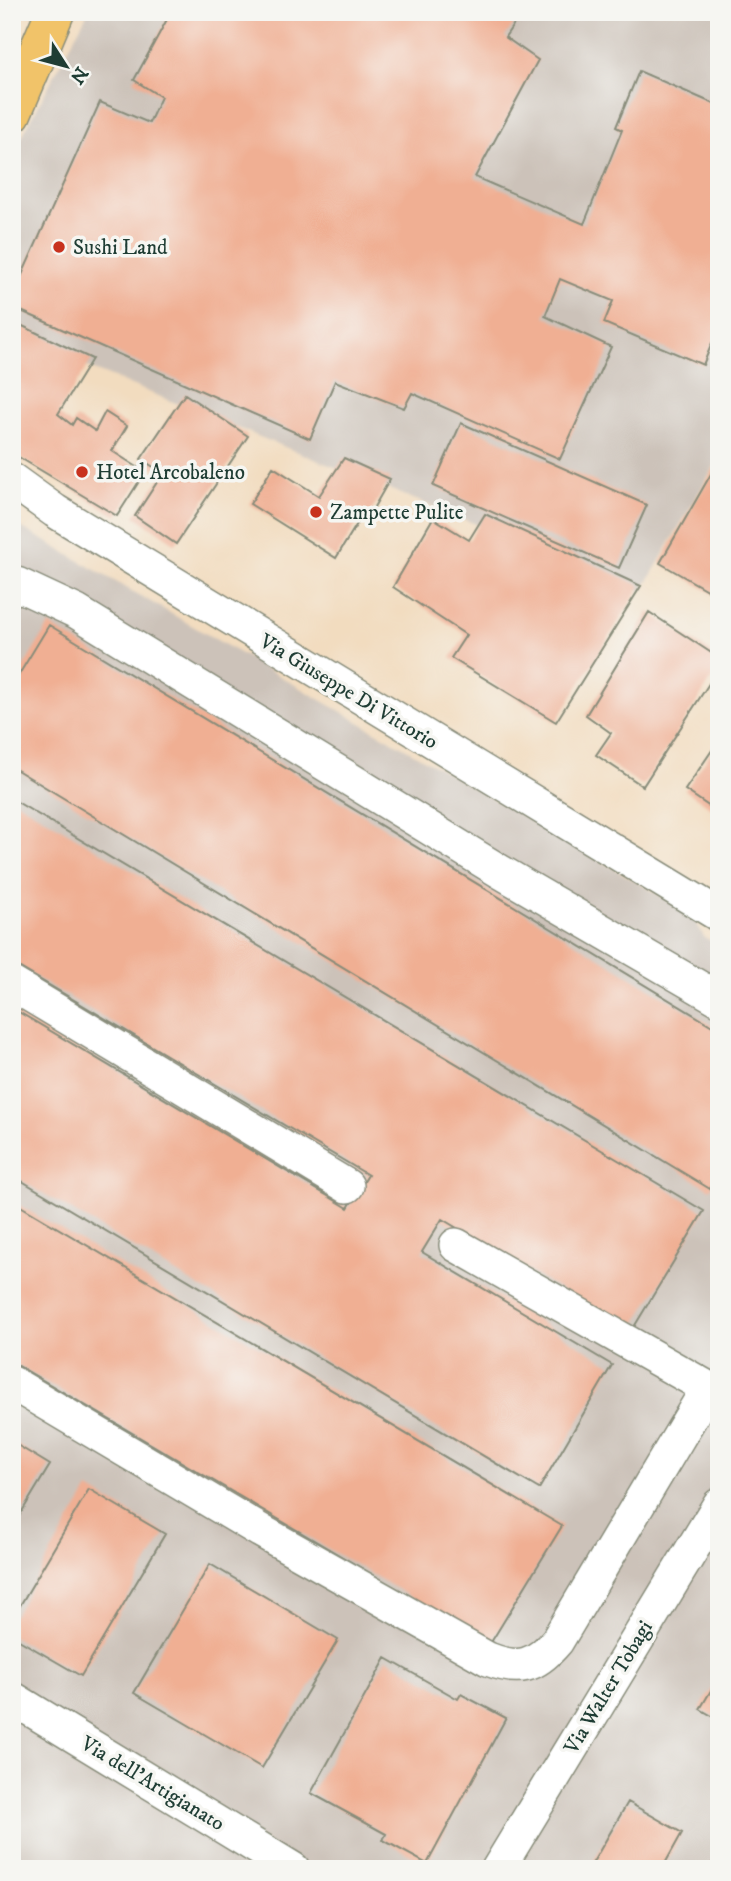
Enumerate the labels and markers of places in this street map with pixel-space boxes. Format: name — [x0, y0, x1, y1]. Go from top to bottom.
place label: Sushi Land — [73, 235, 168, 261]
marker: Sushi Land — [51, 239, 67, 255]
place label: Hotel Arcobaleno — [96, 460, 245, 486]
marker: Hotel Arcobaleno — [74, 464, 90, 480]
place label: Zampette Pulite — [330, 500, 464, 526]
marker: Zampette Pulite — [308, 504, 324, 520]

